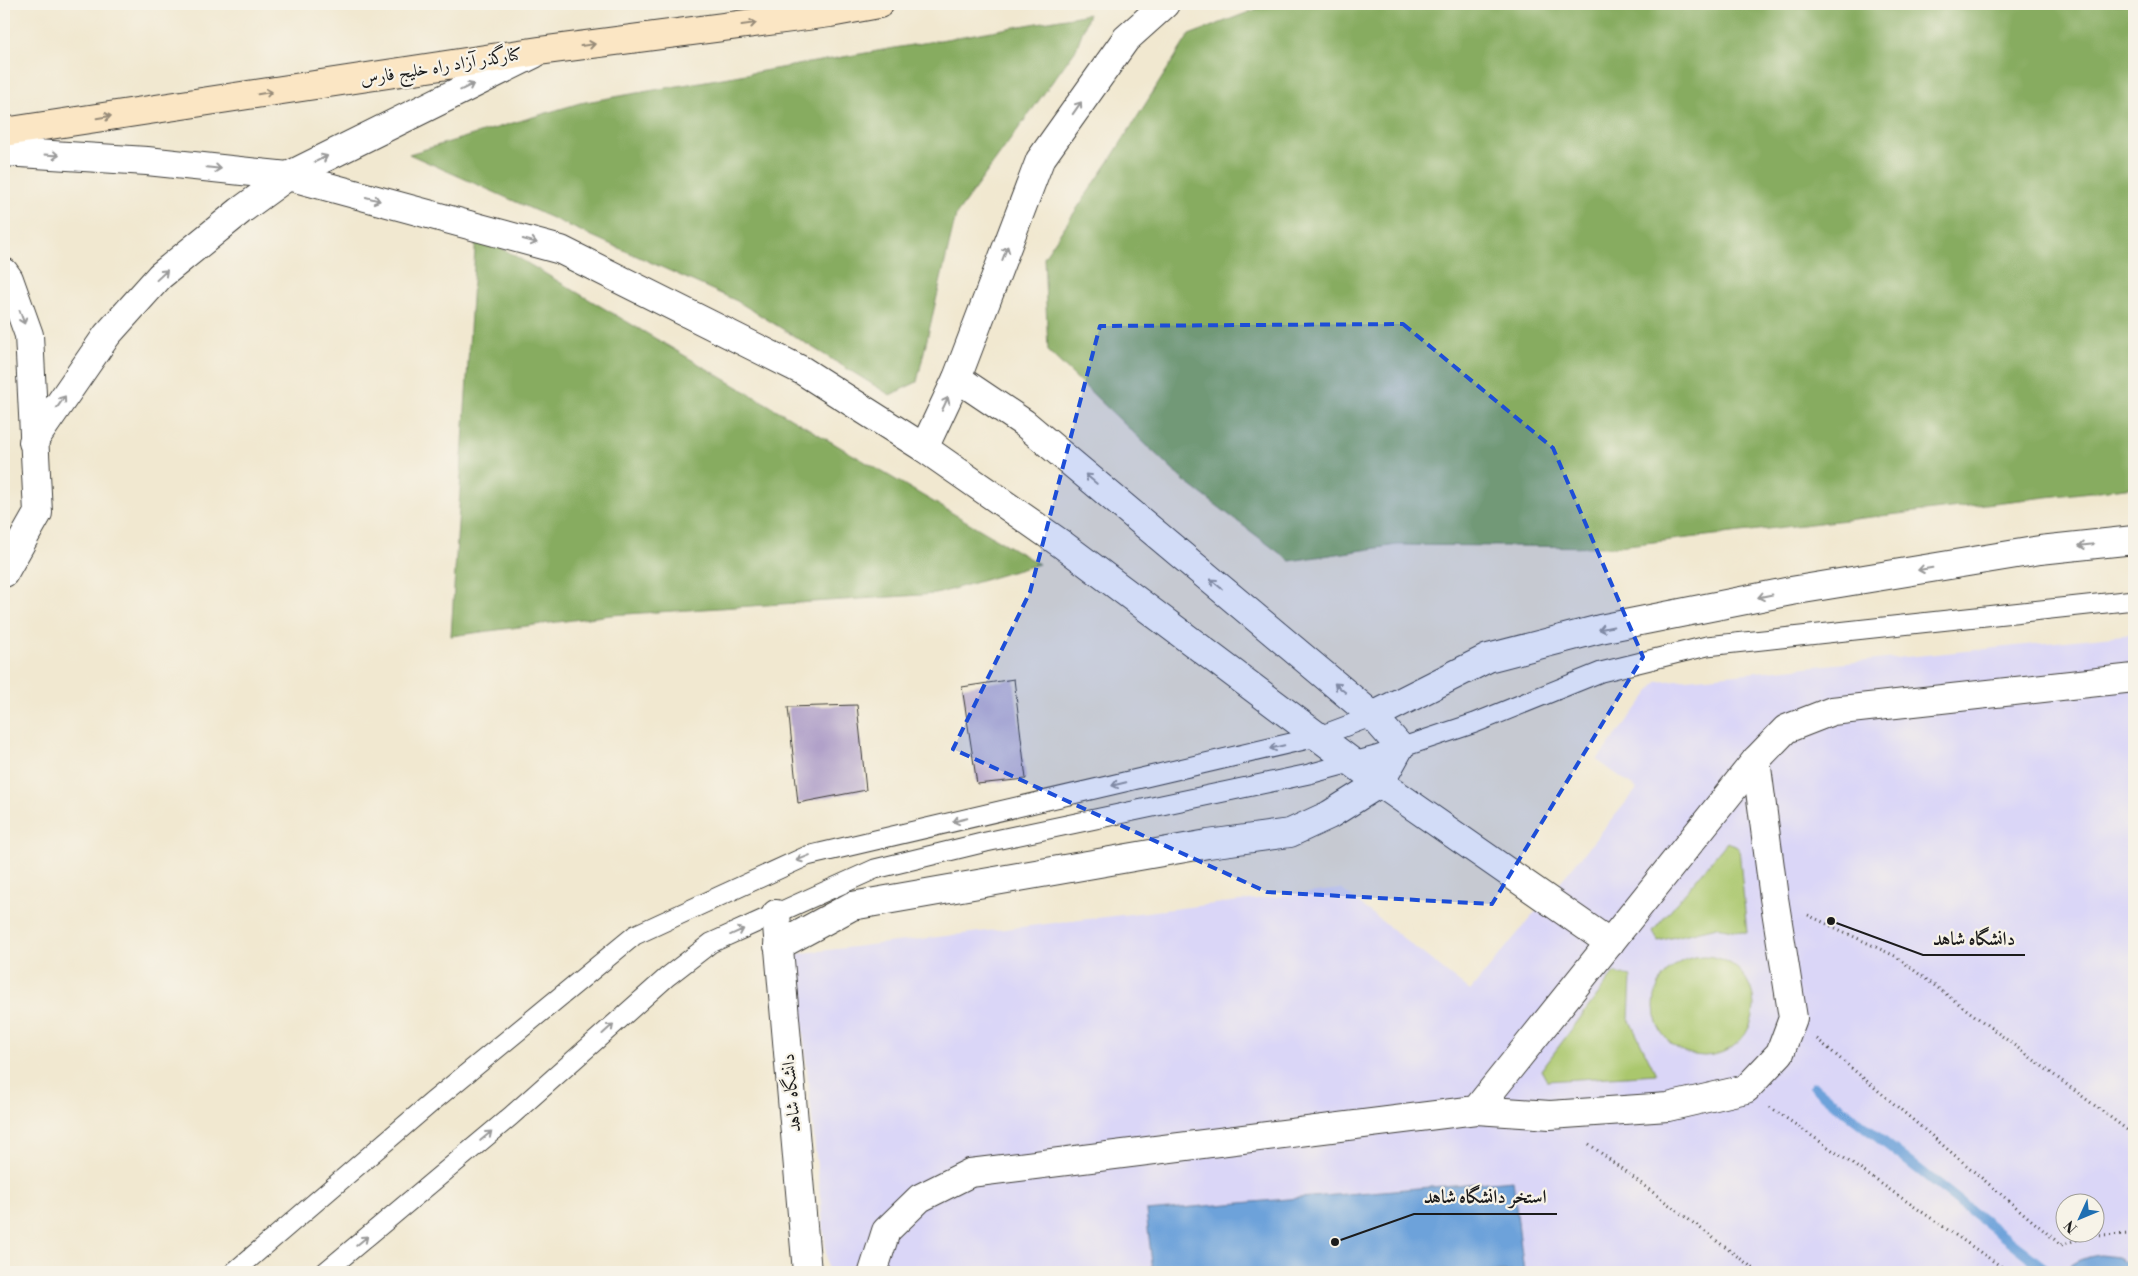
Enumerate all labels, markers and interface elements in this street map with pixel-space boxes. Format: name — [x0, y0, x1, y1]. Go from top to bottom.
one-way arrow — [740, 18, 756, 28]
street label: کنارگذر آزاد راه خلیج فارس — [358, 40, 524, 95]
one-way arrow — [579, 40, 595, 50]
one-way arrow — [459, 82, 474, 91]
one-way arrow — [256, 87, 272, 97]
one-way arrow — [1072, 101, 1082, 115]
one-way arrow — [96, 112, 112, 122]
one-way arrow — [44, 150, 60, 159]
one-way arrow — [313, 154, 328, 164]
one-way arrow — [206, 163, 222, 173]
one-way arrow — [365, 195, 381, 204]
one-way arrow — [522, 237, 538, 246]
one-way arrow — [1001, 245, 1010, 261]
one-way arrow — [155, 269, 168, 281]
one-way arrow — [18, 308, 27, 324]
one-way arrow — [56, 395, 66, 409]
one-way arrow — [941, 397, 950, 412]
one-way arrow — [1085, 474, 1098, 485]
one-way arrow — [2078, 540, 2094, 550]
one-way arrow — [1917, 565, 1933, 575]
one-way arrow — [1209, 578, 1222, 589]
one-way arrow — [1757, 592, 1773, 602]
one-way arrow — [1598, 624, 1614, 633]
one-way arrow — [1334, 683, 1347, 694]
one-way arrow — [1269, 743, 1285, 752]
one-way arrow — [1111, 780, 1127, 789]
one-way arrow — [953, 816, 969, 825]
one-way arrow — [796, 854, 811, 863]
callout: دانشگاه شاهد — [1923, 921, 2025, 955]
one-way arrow — [729, 926, 744, 936]
text: دانشگاه شاهد — [1933, 926, 2015, 951]
one-way arrow — [602, 1023, 615, 1035]
street label: دانشگاه شاهد — [776, 1053, 806, 1133]
one-way arrow — [480, 1131, 493, 1142]
callout: استخر دانشگاه شاهد — [1414, 1180, 1557, 1214]
text: استخر دانشگاه شاهد — [1423, 1184, 1547, 1209]
north arrow — [2056, 1194, 2106, 1244]
text: N — [2061, 1216, 2082, 1237]
one-way arrow — [355, 1235, 368, 1246]

